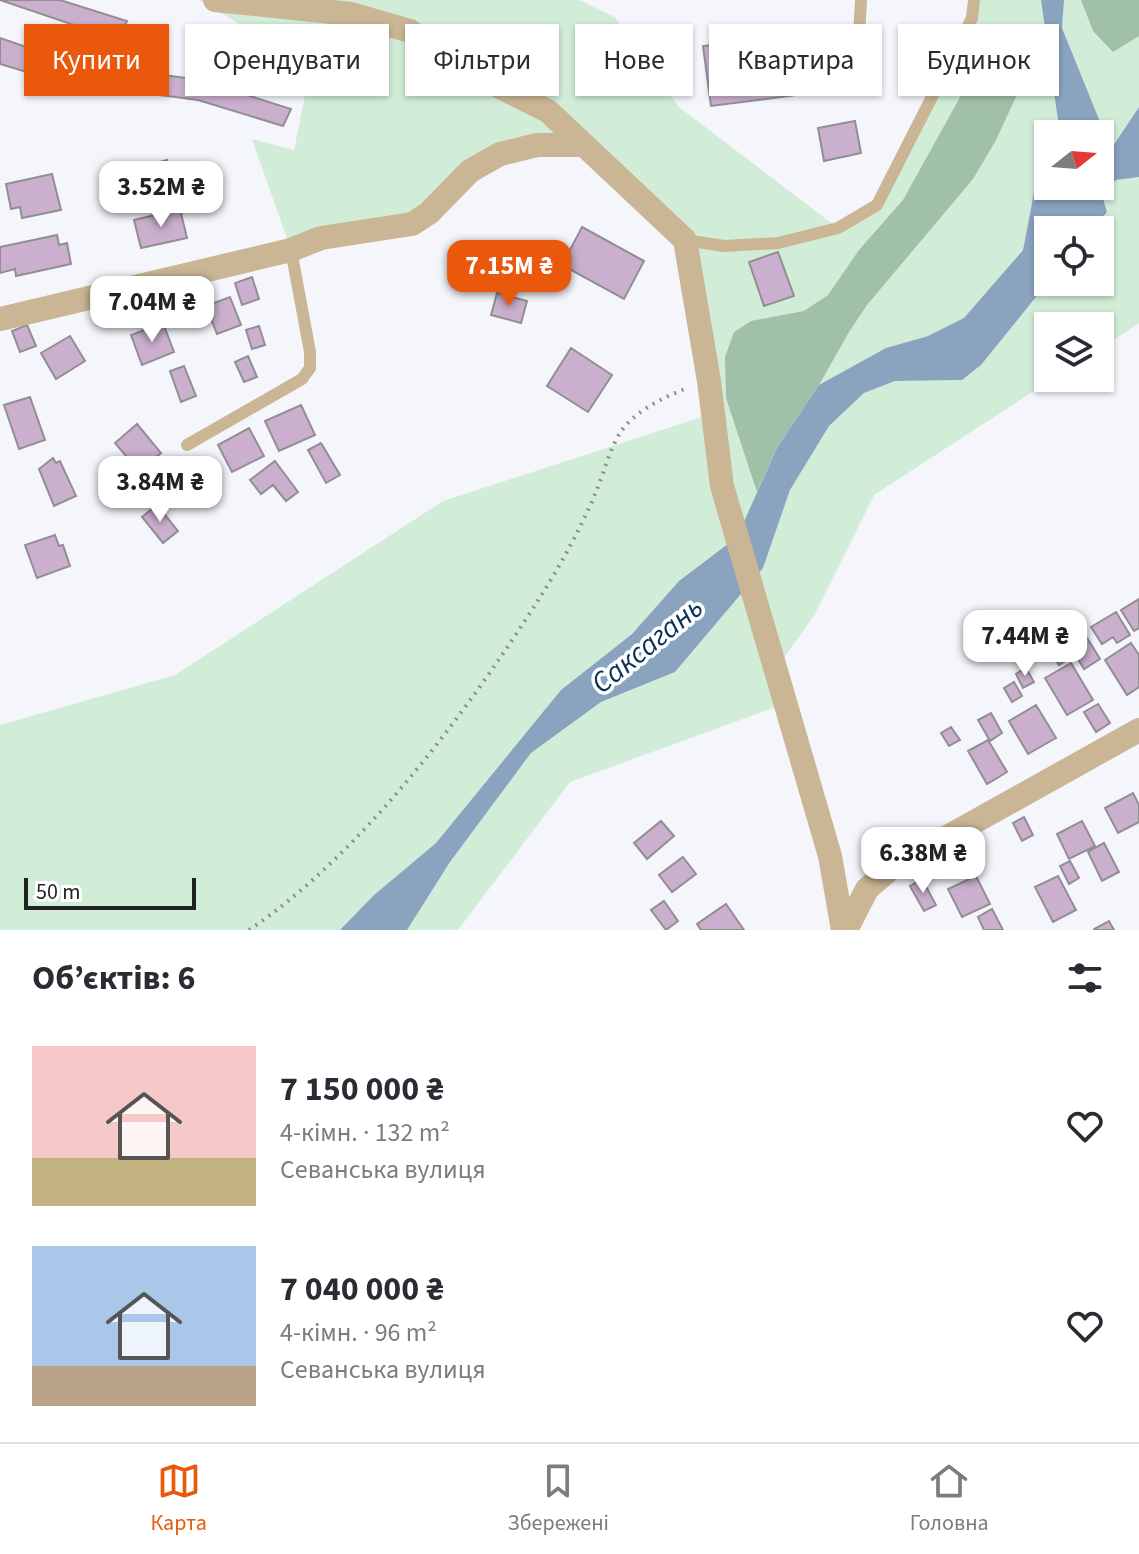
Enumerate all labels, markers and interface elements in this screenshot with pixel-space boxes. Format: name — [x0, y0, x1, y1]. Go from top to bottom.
chip: Купити — [24, 24, 169, 96]
chip: Орендувати — [185, 24, 389, 96]
chip: Фільтри — [405, 24, 559, 96]
chip: Нове — [575, 24, 693, 96]
chip: Квартира — [709, 24, 882, 96]
chip: Будинок — [898, 24, 1059, 96]
north arrow — [1034, 120, 1114, 200]
map controls — [1034, 120, 1114, 392]
pin: 3.52M ₴ — [87, 161, 235, 229]
text: 3.52M ₴ — [117, 168, 205, 205]
button: locate — [1034, 216, 1114, 296]
pin: 7.15M ₴ — [435, 240, 583, 308]
text: 7.15M ₴ — [465, 247, 553, 284]
pin: 7.04M ₴ — [78, 276, 226, 344]
text: 7.04M ₴ — [108, 283, 196, 320]
button: layers — [1034, 312, 1114, 392]
pin: 3.84M ₴ — [86, 456, 234, 524]
text: 3.84M ₴ — [116, 463, 204, 500]
water label: Саксагань — [582, 587, 713, 704]
pin: 7.44M ₴ — [951, 610, 1099, 678]
text: 7.44M ₴ — [981, 617, 1069, 654]
pin: 6.38M ₴ — [849, 827, 997, 895]
text: 6.38M ₴ — [879, 834, 967, 871]
scale bar — [24, 874, 196, 910]
text: 50 m — [36, 876, 81, 908]
text: Об’єктів: 6 — [32, 954, 195, 1003]
icon: filters — [1063, 956, 1107, 1000]
text: 7 150 000 ₴ — [280, 1065, 444, 1114]
icon: home — [96, 1078, 192, 1174]
icon: heart — [1063, 1104, 1107, 1148]
text: 4-кімн. · 132 m² — [280, 1114, 450, 1151]
text: Севанська вулиця — [280, 1151, 486, 1188]
text: 7 040 000 ₴ — [280, 1265, 444, 1314]
icon: home — [96, 1278, 192, 1374]
icon: heart — [1063, 1304, 1107, 1348]
text: 4-кімн. · 96 m² — [280, 1314, 437, 1351]
text: Севанська вулиця — [280, 1351, 486, 1388]
tab: Карта — [150, 1459, 207, 1539]
tab: Збережені — [508, 1459, 609, 1539]
tab: Головна — [910, 1459, 989, 1539]

